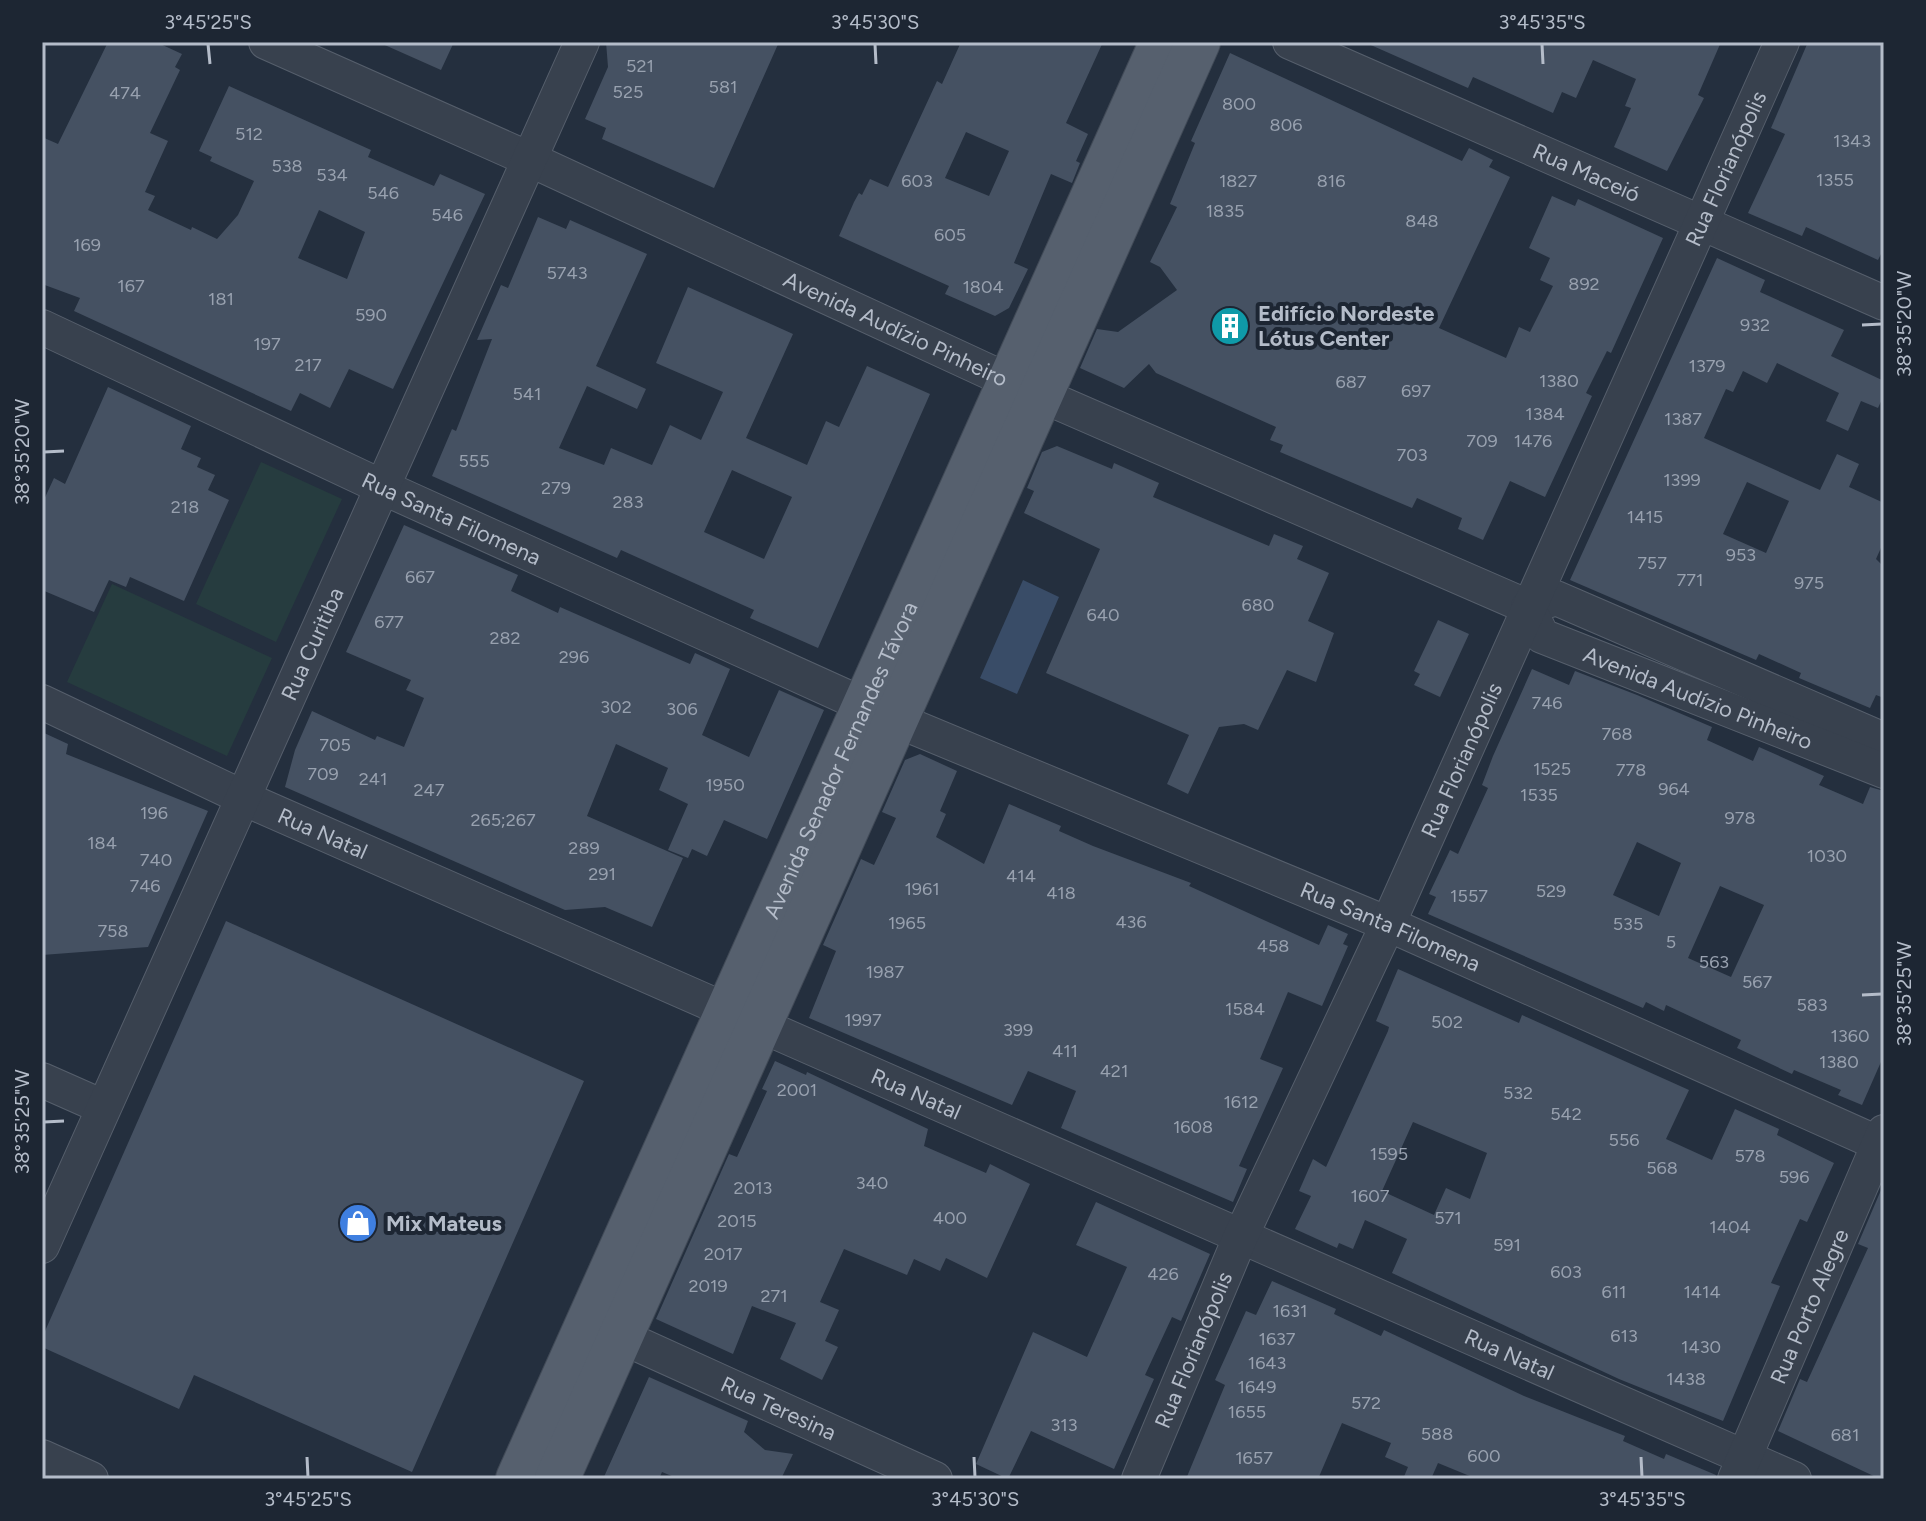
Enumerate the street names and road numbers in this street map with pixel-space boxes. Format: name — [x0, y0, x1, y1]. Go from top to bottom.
street label: Rua Florianópolis — [1680, 87, 1772, 250]
street label: Rua Maceió — [1529, 137, 1644, 208]
street label: Avenida Audízio Pinheiro — [779, 266, 1012, 393]
street label: Rua Santa Filomena — [357, 466, 545, 571]
street label: Rua Curitiba — [275, 583, 350, 705]
street label: Avenida Senador Fernandes Távora — [758, 597, 924, 923]
street label: Avenida Audízio Pinheiro — [1580, 641, 1816, 755]
street label: Rua Florianópolis — [1415, 678, 1508, 842]
street label: Rua Natal — [274, 802, 372, 865]
street label: Rua Santa Filomena — [1296, 876, 1485, 978]
street label: Rua Natal — [867, 1063, 965, 1126]
street label: Rua Porto Alegre — [1764, 1225, 1855, 1388]
street label: Rua Florianópolis — [1149, 1268, 1238, 1432]
street label: Rua Natal — [1460, 1323, 1558, 1386]
street label: Rua Teresina — [716, 1371, 840, 1446]

